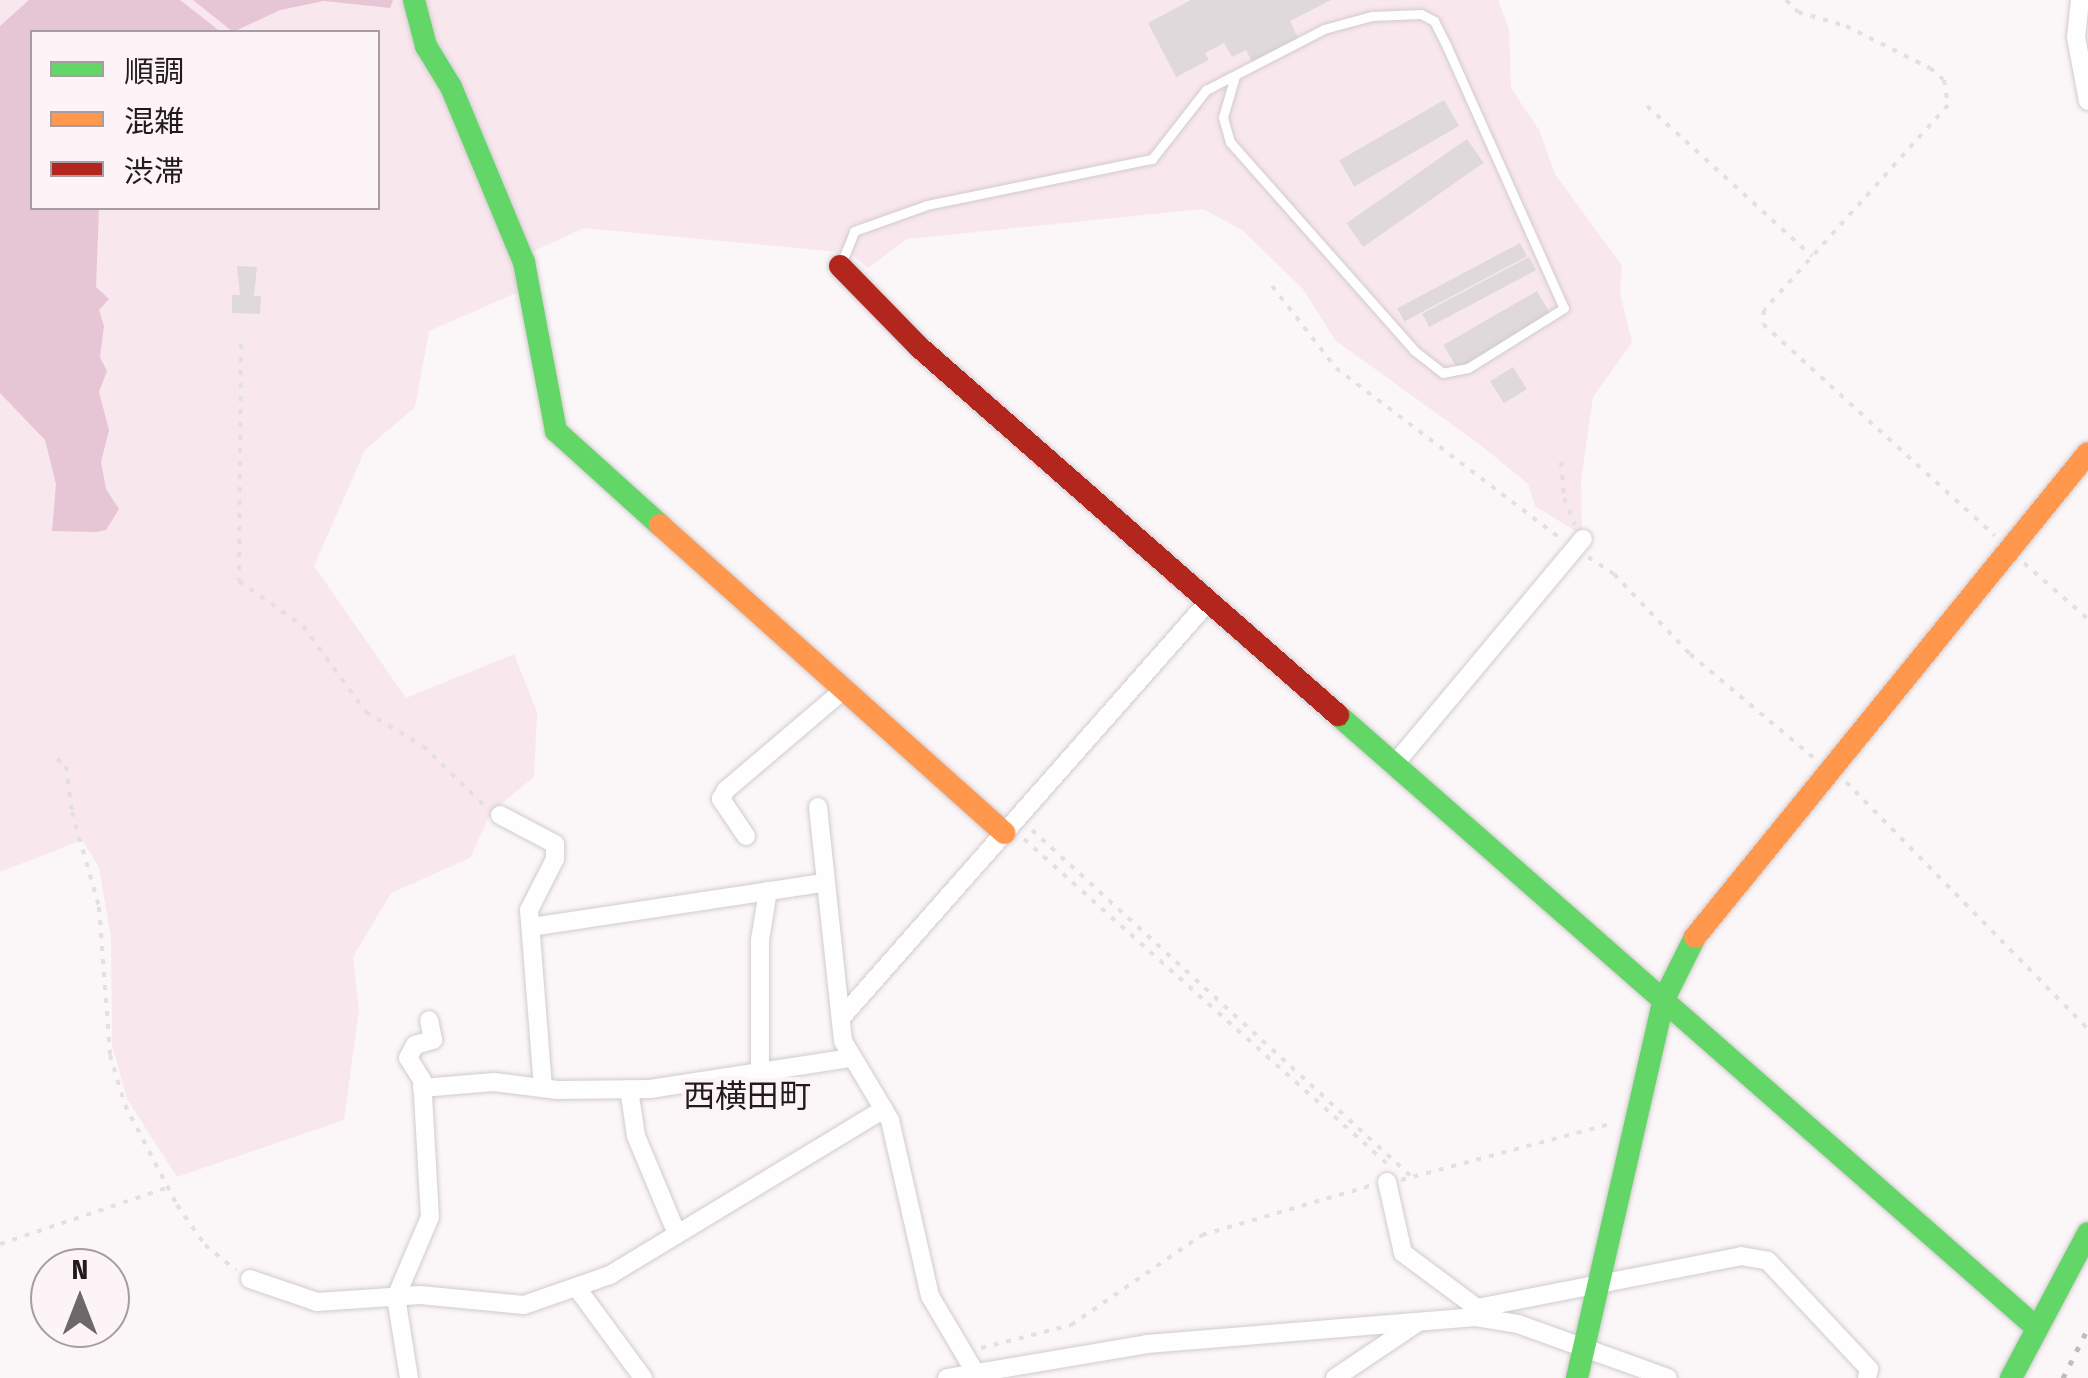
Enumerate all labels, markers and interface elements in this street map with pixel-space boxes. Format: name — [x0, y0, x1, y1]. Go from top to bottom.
legend — [30, 30, 380, 210]
text: 順調 — [124, 54, 184, 90]
text: 混雑 — [124, 104, 184, 140]
text: 渋滞 — [124, 154, 184, 190]
district label: 西横田町 — [683, 1077, 811, 1115]
north arrow — [30, 1248, 130, 1348]
text: N — [72, 1253, 88, 1286]

